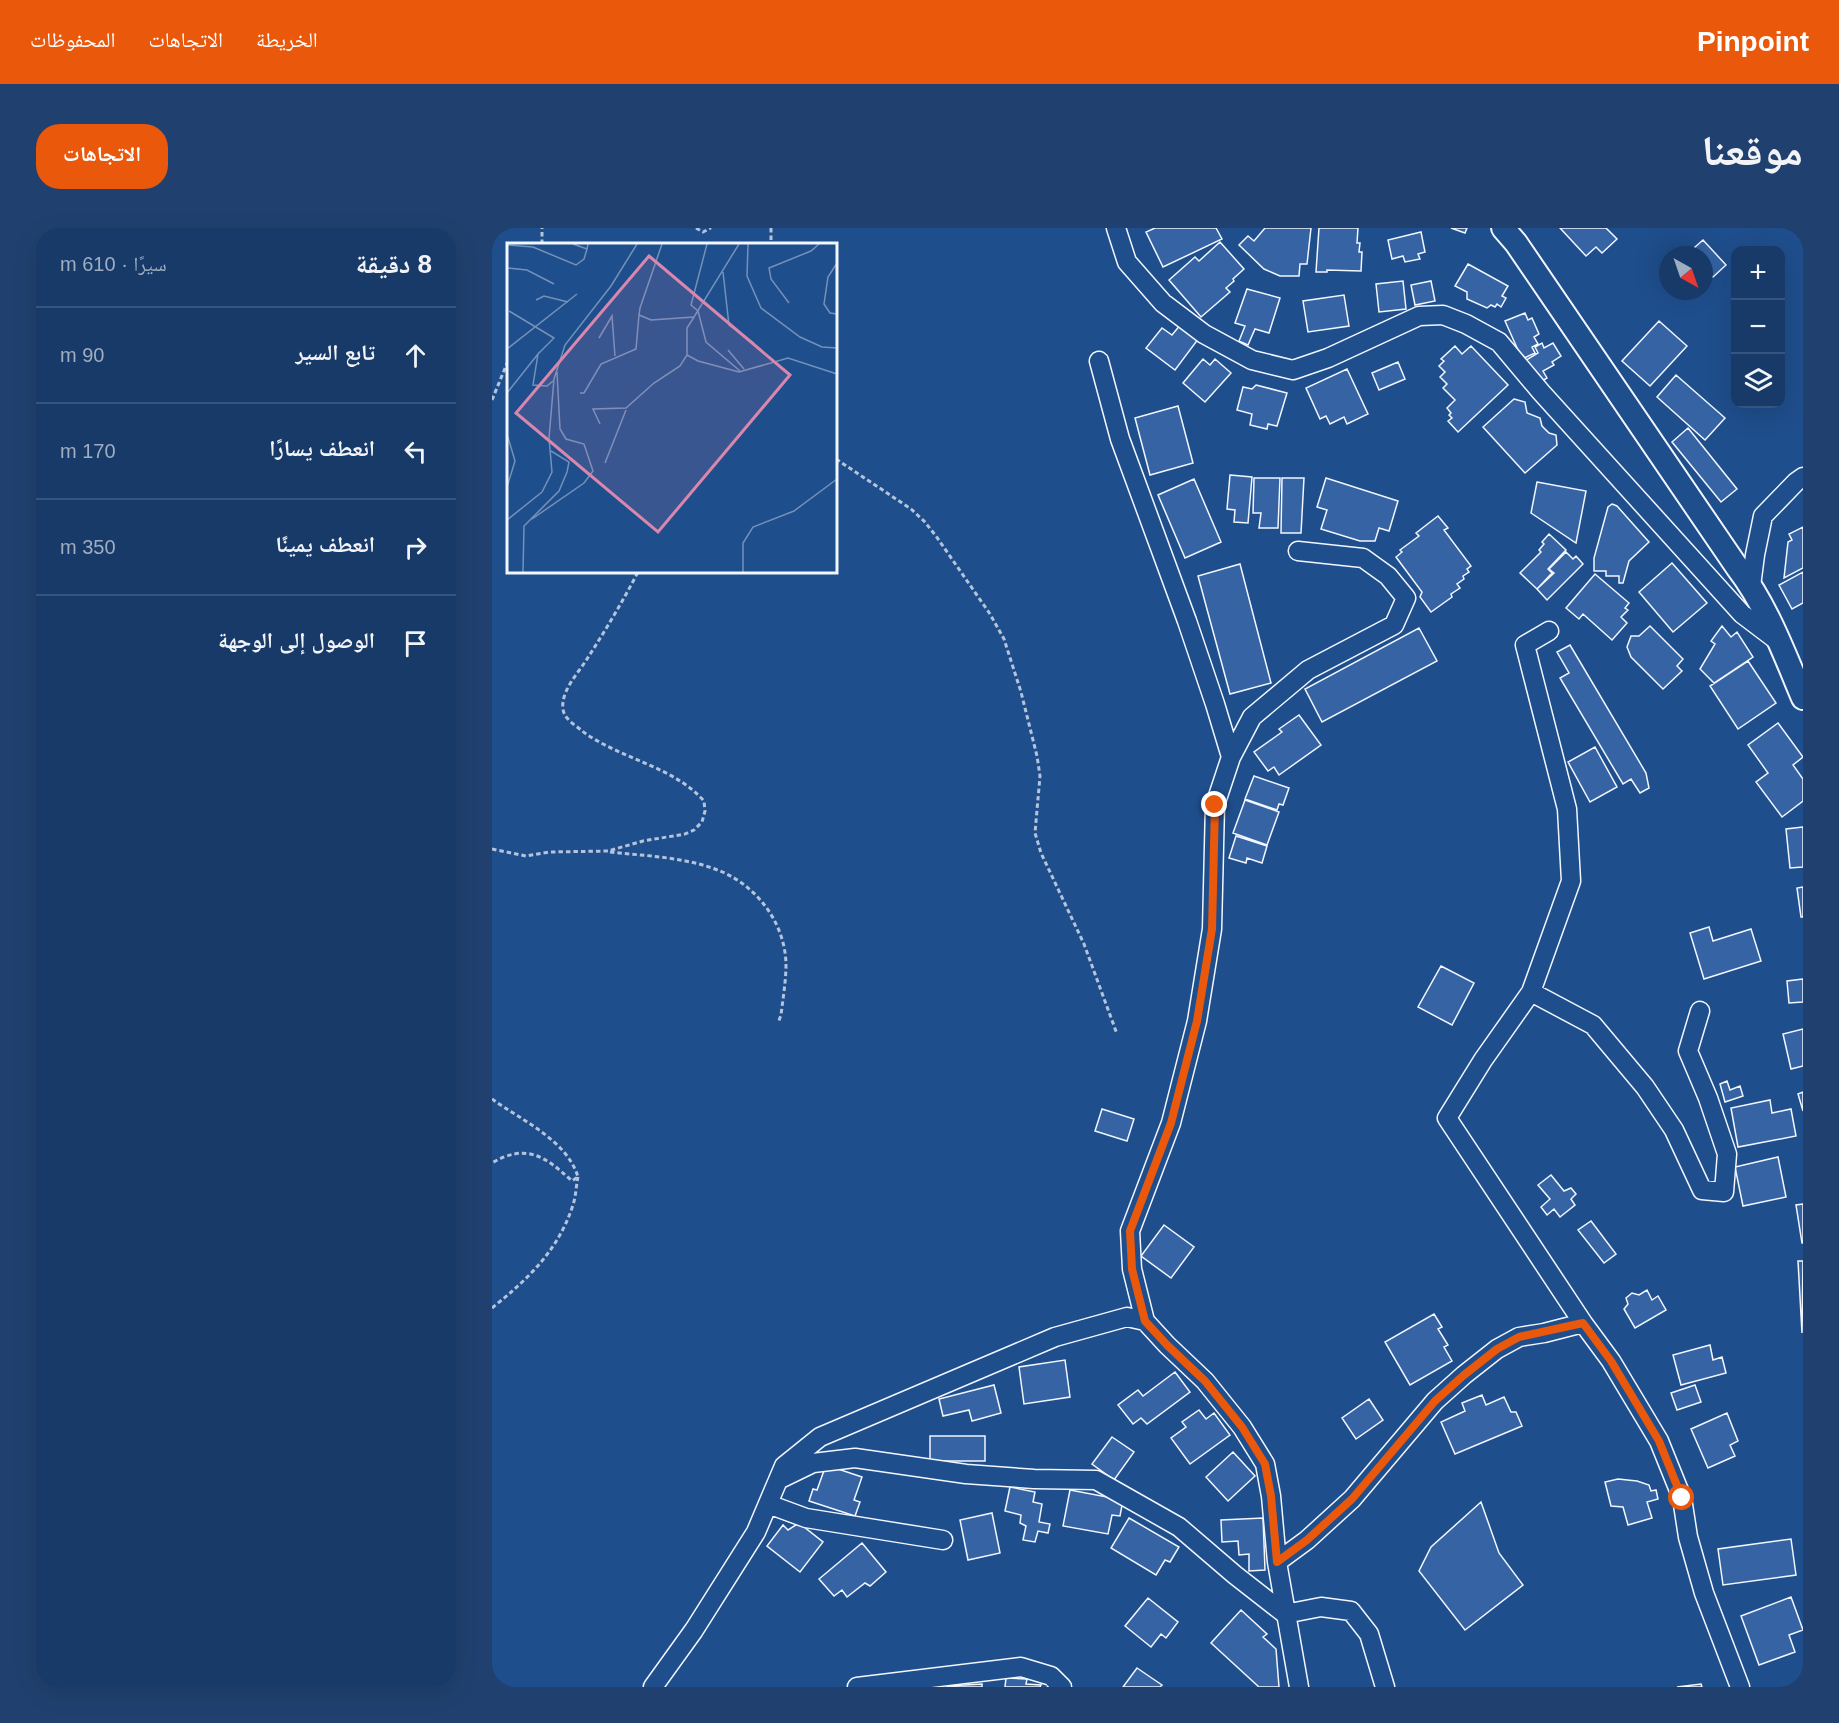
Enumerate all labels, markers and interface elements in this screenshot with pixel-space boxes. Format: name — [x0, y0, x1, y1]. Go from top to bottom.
text: Pinpoint — [1697, 26, 1809, 57]
text: المحفوظات — [30, 28, 115, 51]
text: الاتجاهات — [148, 28, 223, 51]
text: الخريطة — [256, 28, 318, 51]
button: الاتجاهات — [36, 124, 168, 189]
text: موقعنا — [1702, 127, 1803, 174]
inset map — [507, 243, 837, 573]
north arrow — [1659, 246, 1713, 300]
map controls — [1731, 246, 1785, 408]
button: + — [1731, 246, 1785, 300]
text: 8 دقيقة — [356, 249, 432, 279]
text: سيرًا · 610 m — [60, 253, 167, 275]
button: − — [1731, 300, 1785, 354]
icon: ahead — [399, 339, 432, 372]
text: تابع السير — [295, 340, 375, 365]
text: 90 m — [60, 344, 104, 366]
button: layers — [1731, 354, 1785, 408]
icon: left — [399, 435, 432, 468]
text: انعطف يسارًا — [269, 436, 375, 461]
text: 170 m — [60, 440, 116, 462]
icon: right — [399, 531, 432, 564]
text: انعطف يمينًا — [276, 532, 375, 557]
text: 350 m — [60, 536, 116, 558]
icon: arrive — [399, 627, 432, 660]
text: الوصول إلى الوجهة — [218, 628, 375, 653]
route end — [1201, 791, 1227, 817]
route start — [1668, 1484, 1694, 1510]

